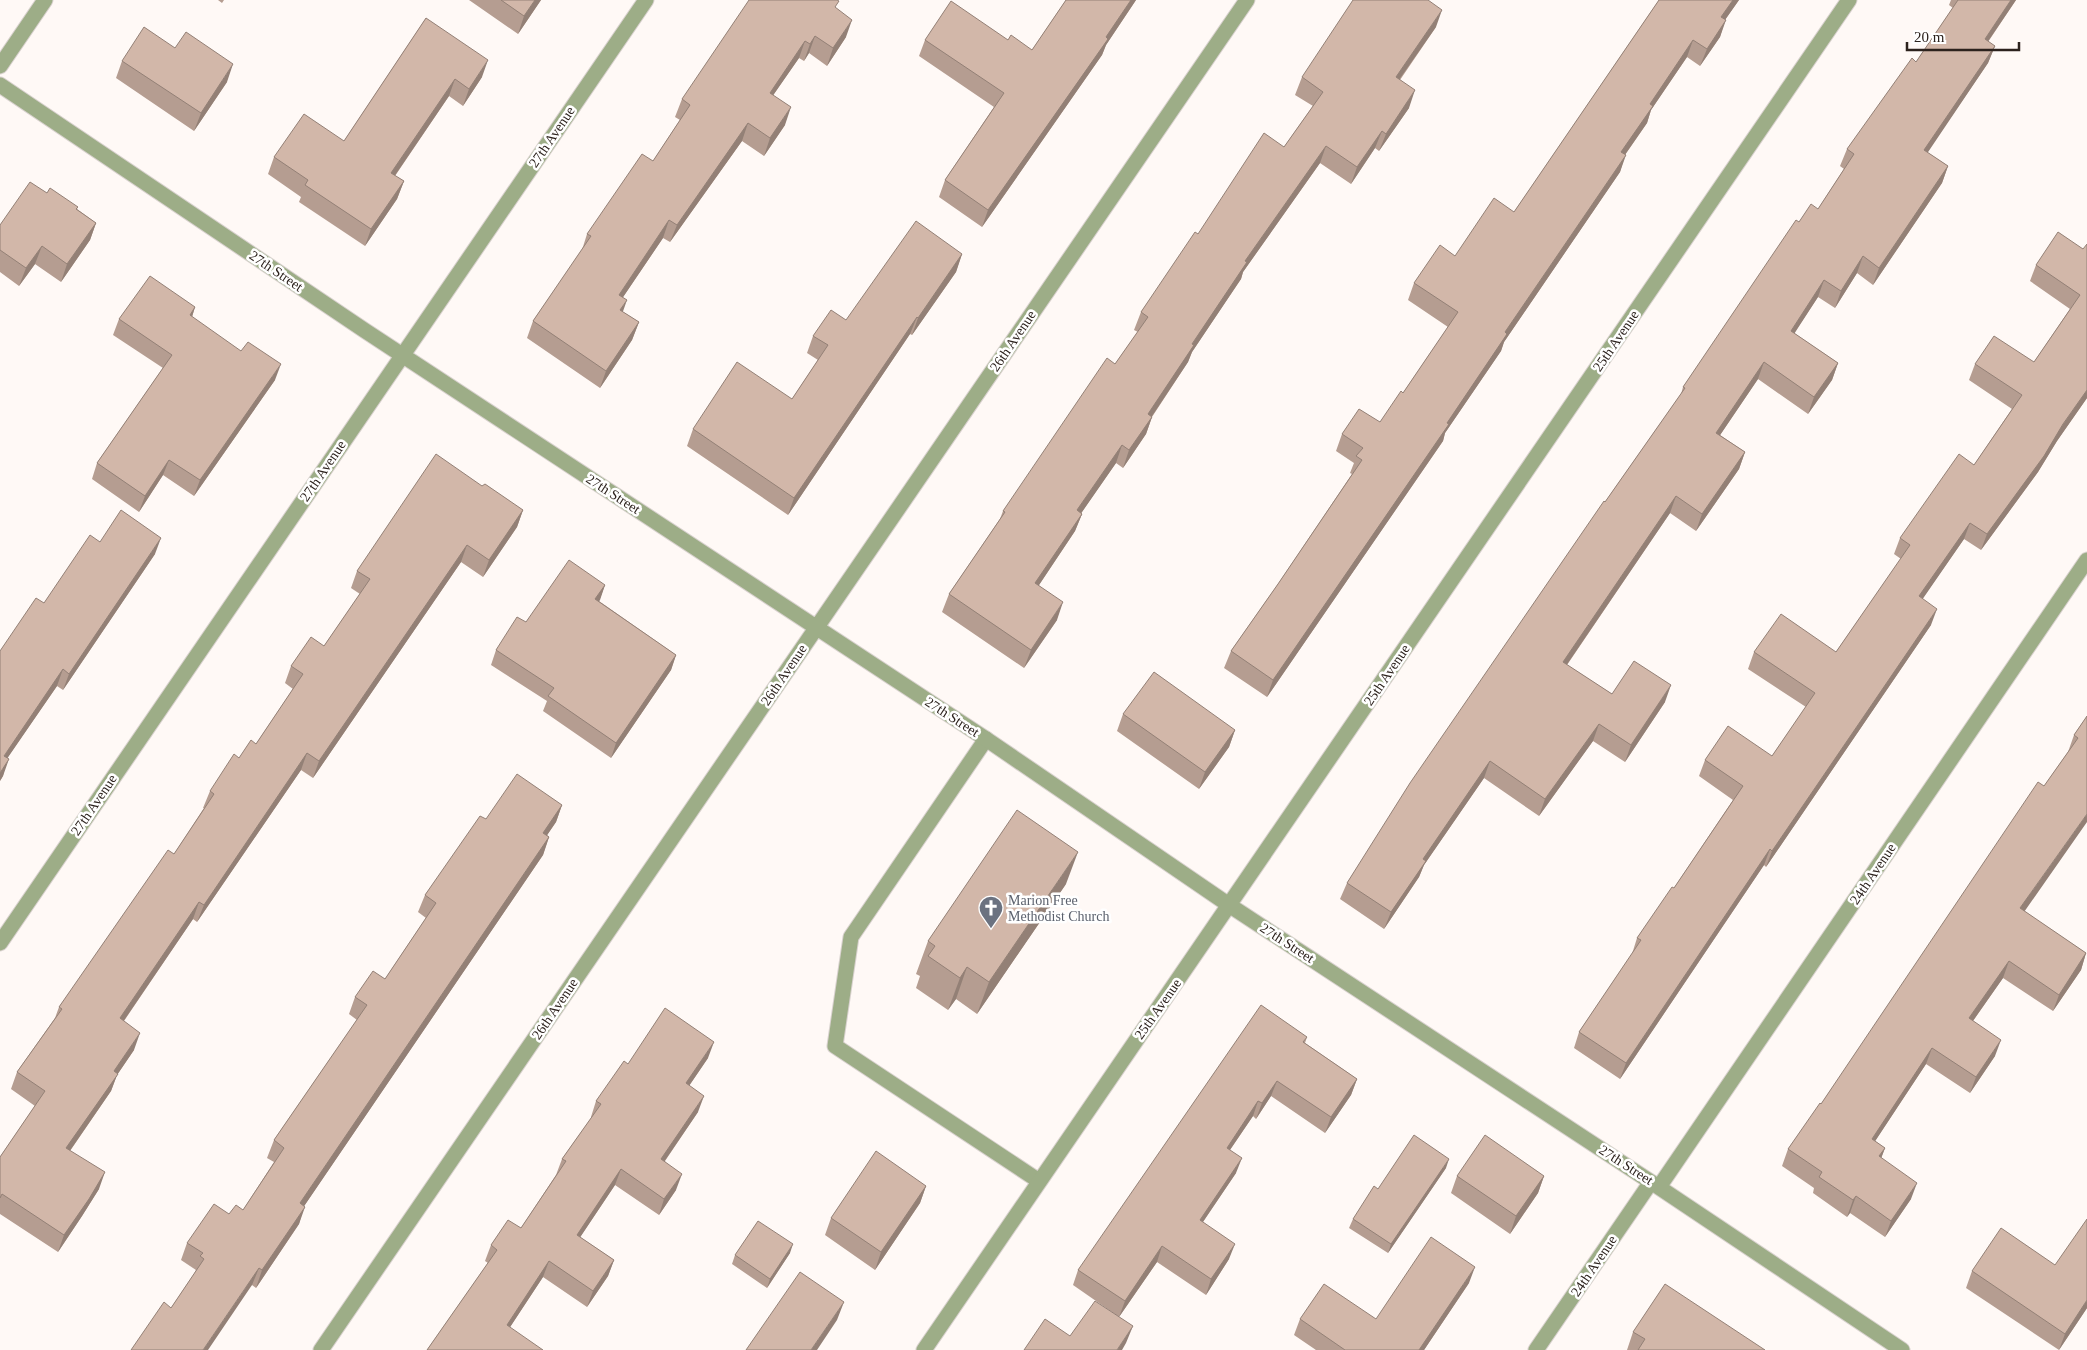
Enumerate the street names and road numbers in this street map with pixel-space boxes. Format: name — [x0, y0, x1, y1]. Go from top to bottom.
street label: 27th Avenue — [526, 104, 578, 170]
street label: 27th Street — [247, 248, 306, 294]
street label: 26th Avenue — [987, 308, 1039, 374]
street label: 25th Avenue — [1590, 308, 1642, 374]
street label: 27th Avenue — [297, 438, 349, 504]
street label: 27th Street — [583, 471, 643, 517]
street label: 26th Avenue — [758, 642, 810, 708]
street label: 25th Avenue — [1361, 642, 1413, 708]
street label: 27th Street — [922, 694, 982, 740]
street label: 27th Avenue — [68, 772, 120, 838]
street label: 24th Avenue — [1847, 841, 1899, 907]
street label: 27th Street — [1257, 920, 1317, 966]
street label: 26th Avenue — [529, 976, 581, 1042]
street label: 25th Avenue — [1132, 976, 1184, 1042]
street label: 27th Street — [1596, 1142, 1656, 1188]
street label: 24th Avenue — [1568, 1233, 1620, 1299]

